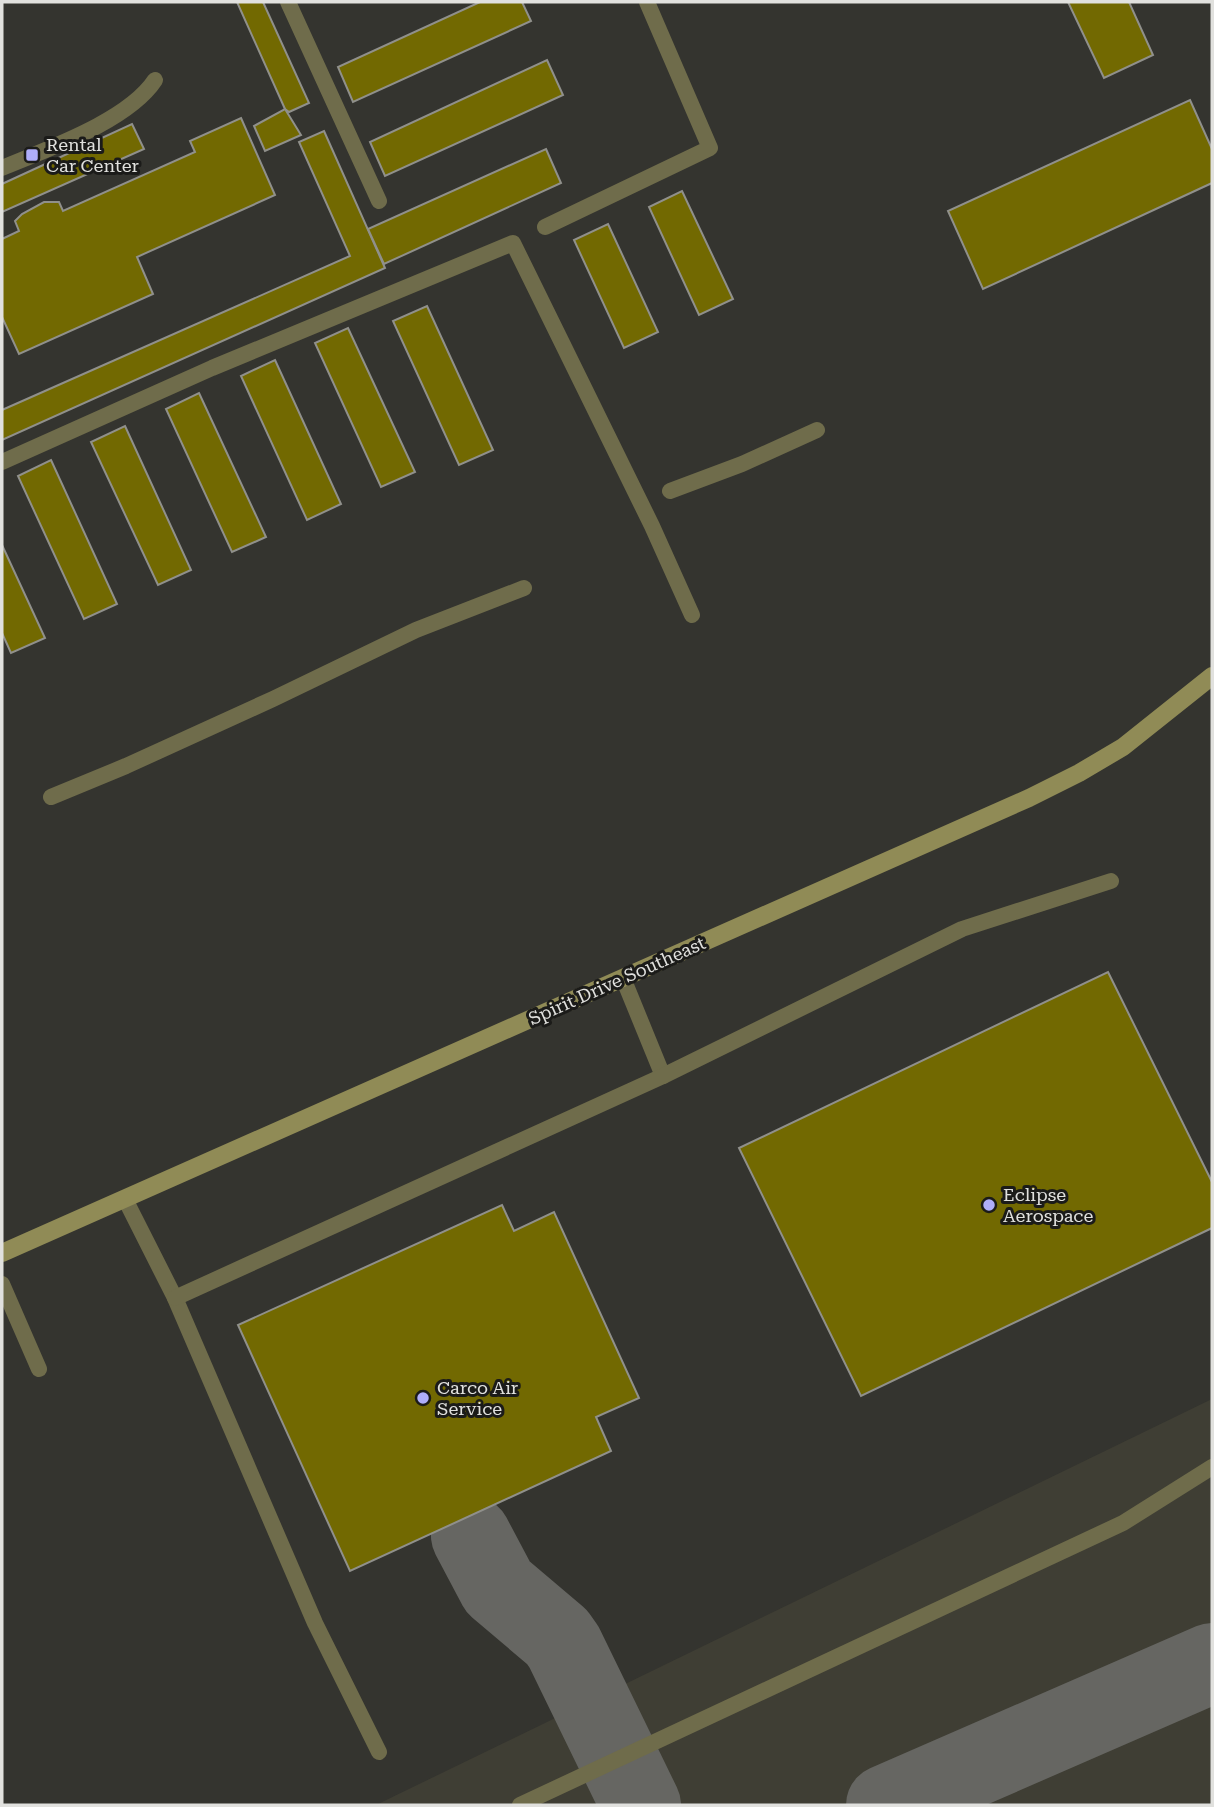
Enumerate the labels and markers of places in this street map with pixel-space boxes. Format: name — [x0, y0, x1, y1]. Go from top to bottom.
place label: Rental Car Center — [46, 134, 139, 176]
marker: Rental Car Center — [24, 147, 40, 163]
place label: Eclipse Aerospace — [1003, 1184, 1093, 1226]
marker: Eclipse Aerospace — [981, 1197, 997, 1213]
place label: Carco Air Service — [437, 1377, 518, 1419]
marker: Carco Air Service — [415, 1390, 431, 1406]

